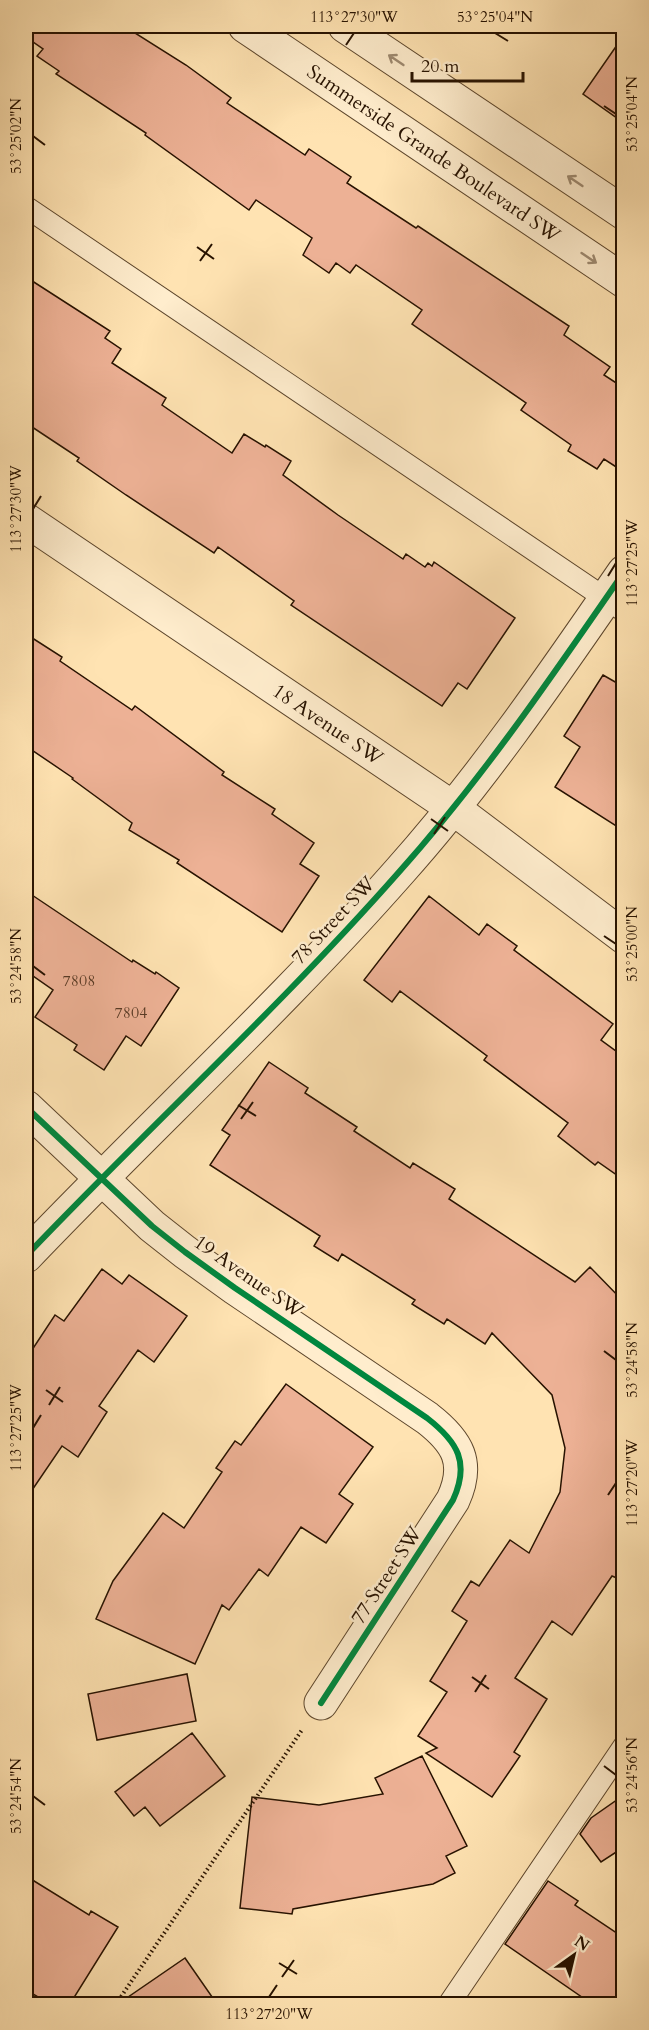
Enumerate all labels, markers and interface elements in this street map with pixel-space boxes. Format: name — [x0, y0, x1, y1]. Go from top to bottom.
text: 113°27'30"W — [310, 7, 398, 27]
text: 53°25'04"N — [457, 7, 533, 27]
scale bar — [412, 45, 523, 83]
one-way arrow — [388, 54, 405, 66]
text: 20 m — [421, 54, 460, 79]
street label: Summerside Grande Boulevard SW — [302, 58, 567, 249]
text: 53°25'04"N — [622, 76, 642, 152]
text: 53°25'02"N — [6, 98, 26, 174]
one-way arrow — [567, 175, 584, 187]
one-way arrow — [581, 252, 597, 264]
text: 113°27'30"W — [6, 465, 26, 553]
text: 113°27'25"W — [622, 519, 642, 607]
street label: 18 Avenue SW — [267, 677, 389, 772]
street label: 78 Street SW — [285, 870, 382, 970]
text: 53°25'00"N — [622, 906, 642, 982]
text: 53°24'58"N — [6, 928, 26, 1004]
house number: 7808 — [63, 970, 95, 992]
house number: 7804 — [115, 1002, 147, 1024]
street label: 19 Avenue SW — [188, 1229, 310, 1325]
text: 53°24'58"N — [622, 1322, 642, 1398]
text: 113°27'25"W — [6, 1384, 26, 1472]
text: 113°27'20"W — [622, 1439, 642, 1527]
street label: 77 Street SW — [345, 1520, 429, 1629]
text: 53°24'56"N — [622, 1737, 642, 1813]
text: 53°24'54"N — [6, 1758, 26, 1834]
north arrow — [544, 1925, 604, 1985]
text: N — [570, 1930, 594, 1956]
text: 113°27'20"W — [225, 2004, 313, 2024]

